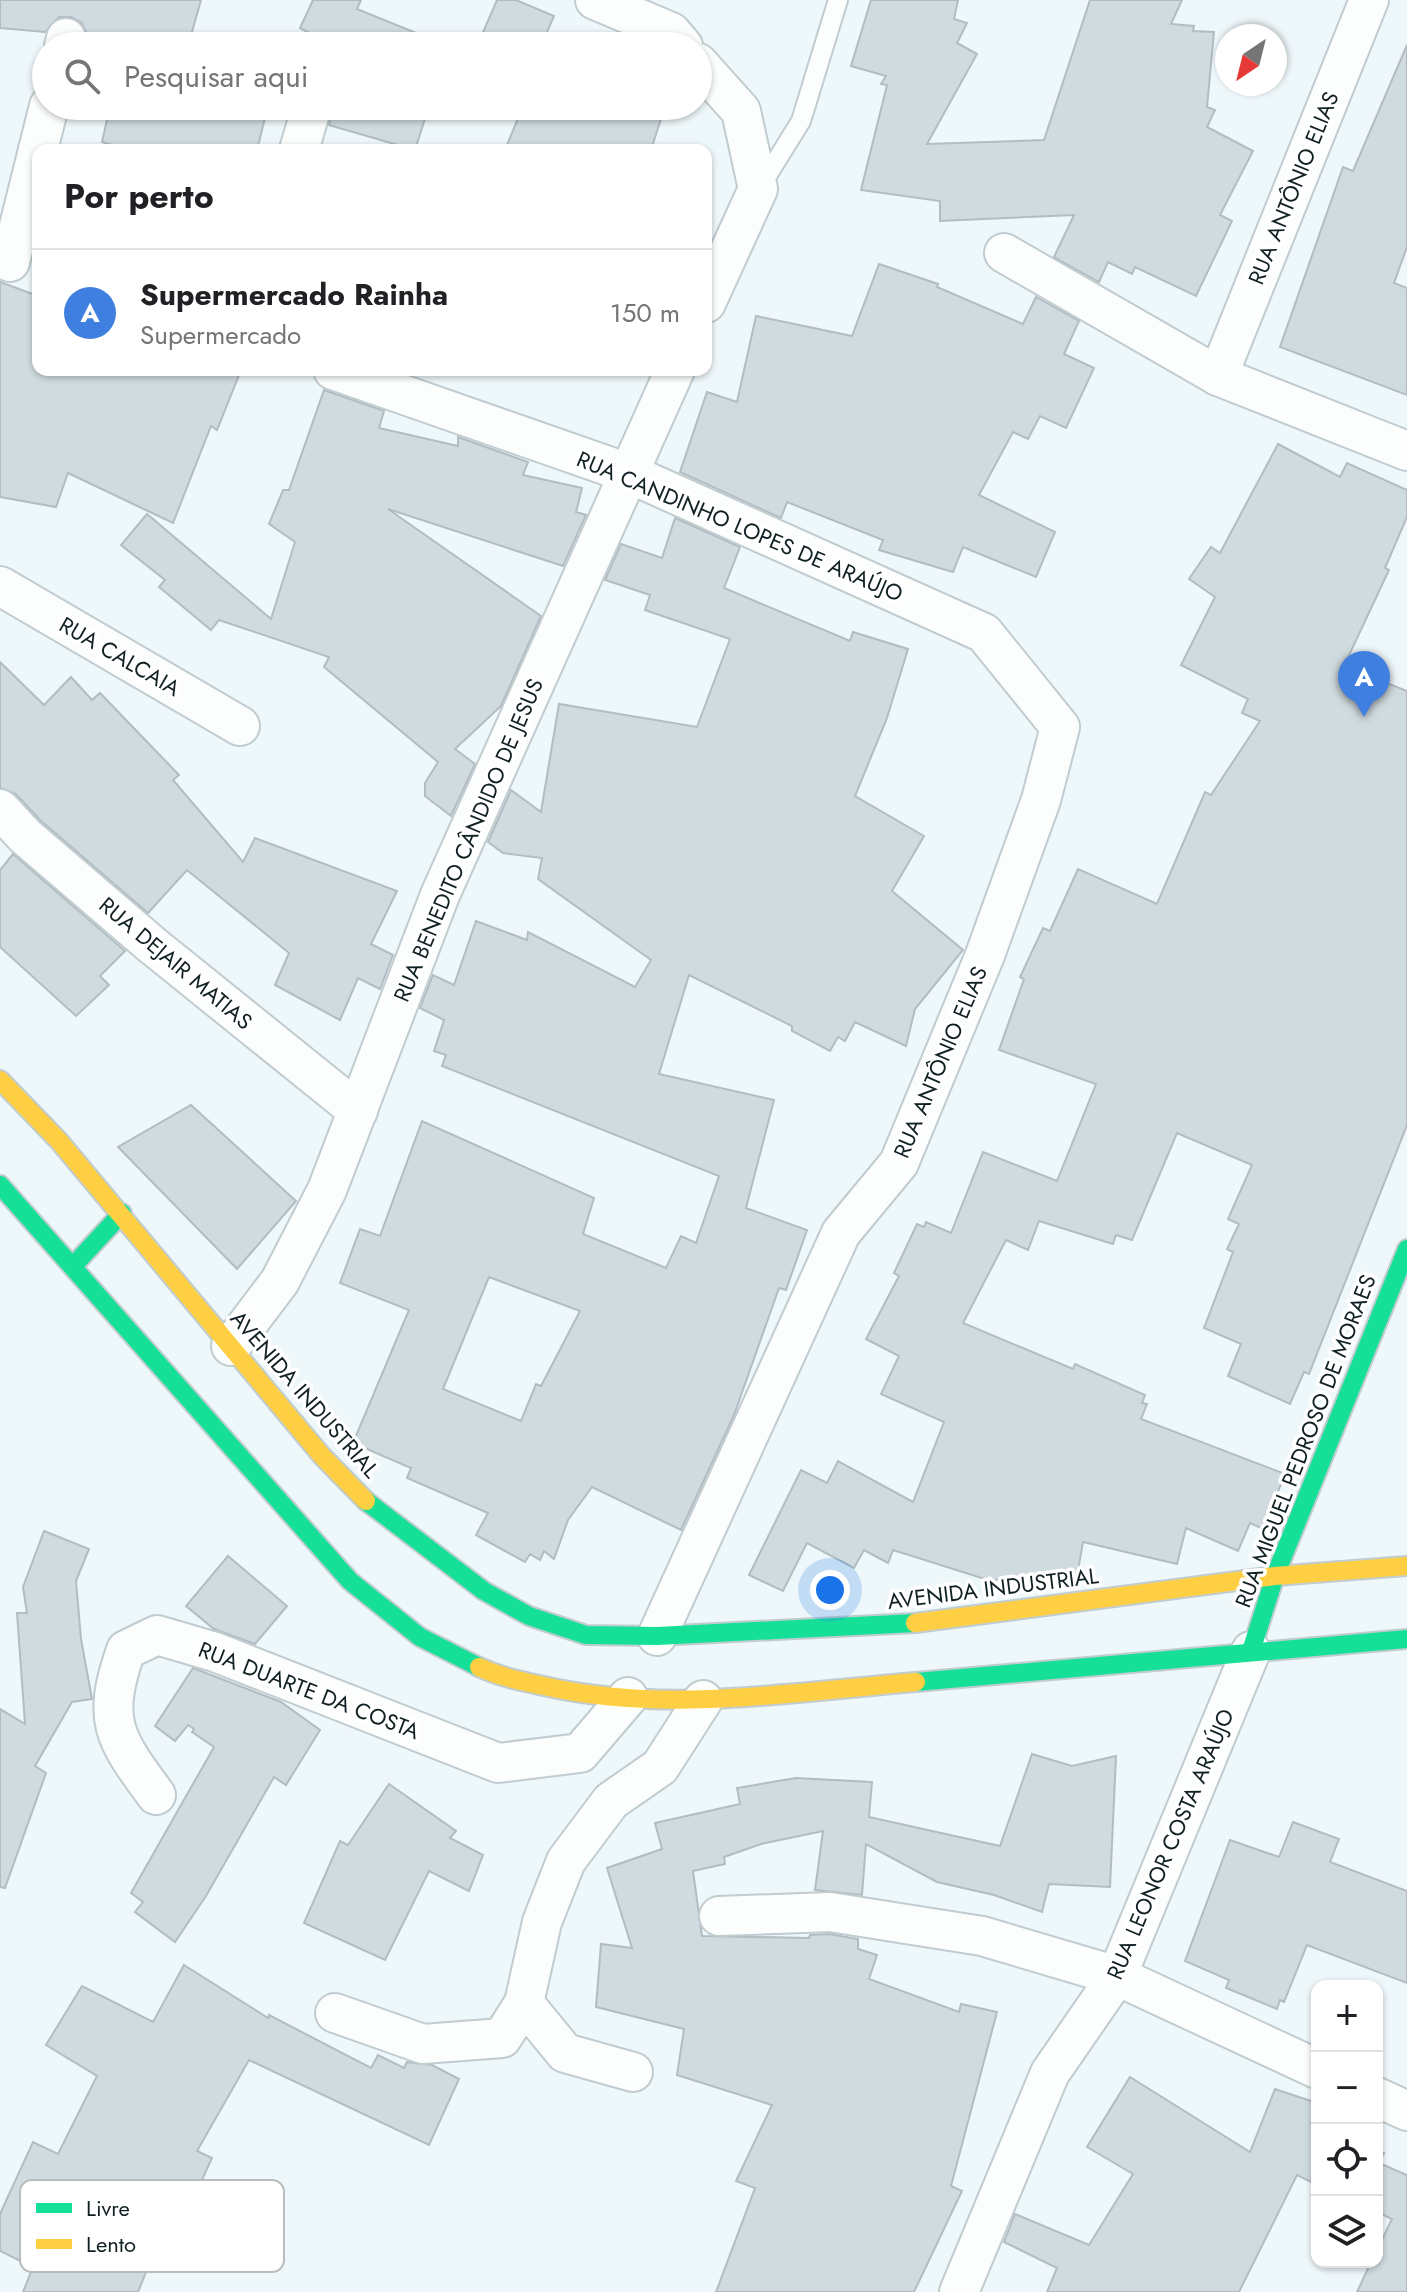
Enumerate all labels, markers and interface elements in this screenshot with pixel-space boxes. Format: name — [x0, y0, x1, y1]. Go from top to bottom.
north arrow — [1215, 24, 1287, 96]
search box — [32, 32, 712, 120]
icon: search — [60, 54, 104, 98]
text: Pesquisar aqui — [124, 55, 309, 98]
street label: RUA ANTÔNIO ELIAS — [1240, 87, 1346, 289]
text: Por perto — [64, 172, 214, 221]
text: Supermercado Rainha — [140, 273, 448, 316]
text: A — [80, 294, 100, 332]
text: 150 m — [610, 294, 680, 332]
text: Supermercado — [140, 316, 301, 354]
street label: RUA CANDINHO LOPES DE ARAÚJO — [572, 443, 908, 609]
street label: RUA CALCAIA — [54, 608, 187, 704]
pin: A — [1338, 651, 1390, 717]
street label: RUA BENEDITO CÂNDIDO DE JESUS — [385, 673, 551, 1007]
street label: RUA DEJAIR MATIAS — [92, 889, 260, 1037]
street label: RUA ANTÔNIO ELIAS — [885, 961, 995, 1163]
street label: RUA MIGUEL PEDROSO DE MORAES — [1227, 1270, 1383, 1612]
street label: AVENIDA INDUSTRIAL — [223, 1303, 387, 1485]
street label: AVENIDA INDUSTRIAL — [886, 1559, 1100, 1617]
your location — [810, 1570, 850, 1610]
street label: RUA DUARTE DA COSTA — [194, 1633, 424, 1747]
street label: RUA LEONOR COSTA ARAÚJO — [1098, 1704, 1242, 1984]
map controls — [1311, 1980, 1383, 2268]
button: + — [1311, 1980, 1383, 2052]
button: − — [1311, 2052, 1383, 2124]
button: locate — [1311, 2124, 1383, 2196]
legend — [20, 2180, 284, 2272]
text: Livre — [86, 2192, 130, 2224]
button: layers — [1311, 2196, 1383, 2268]
text: Lento — [86, 2228, 136, 2260]

